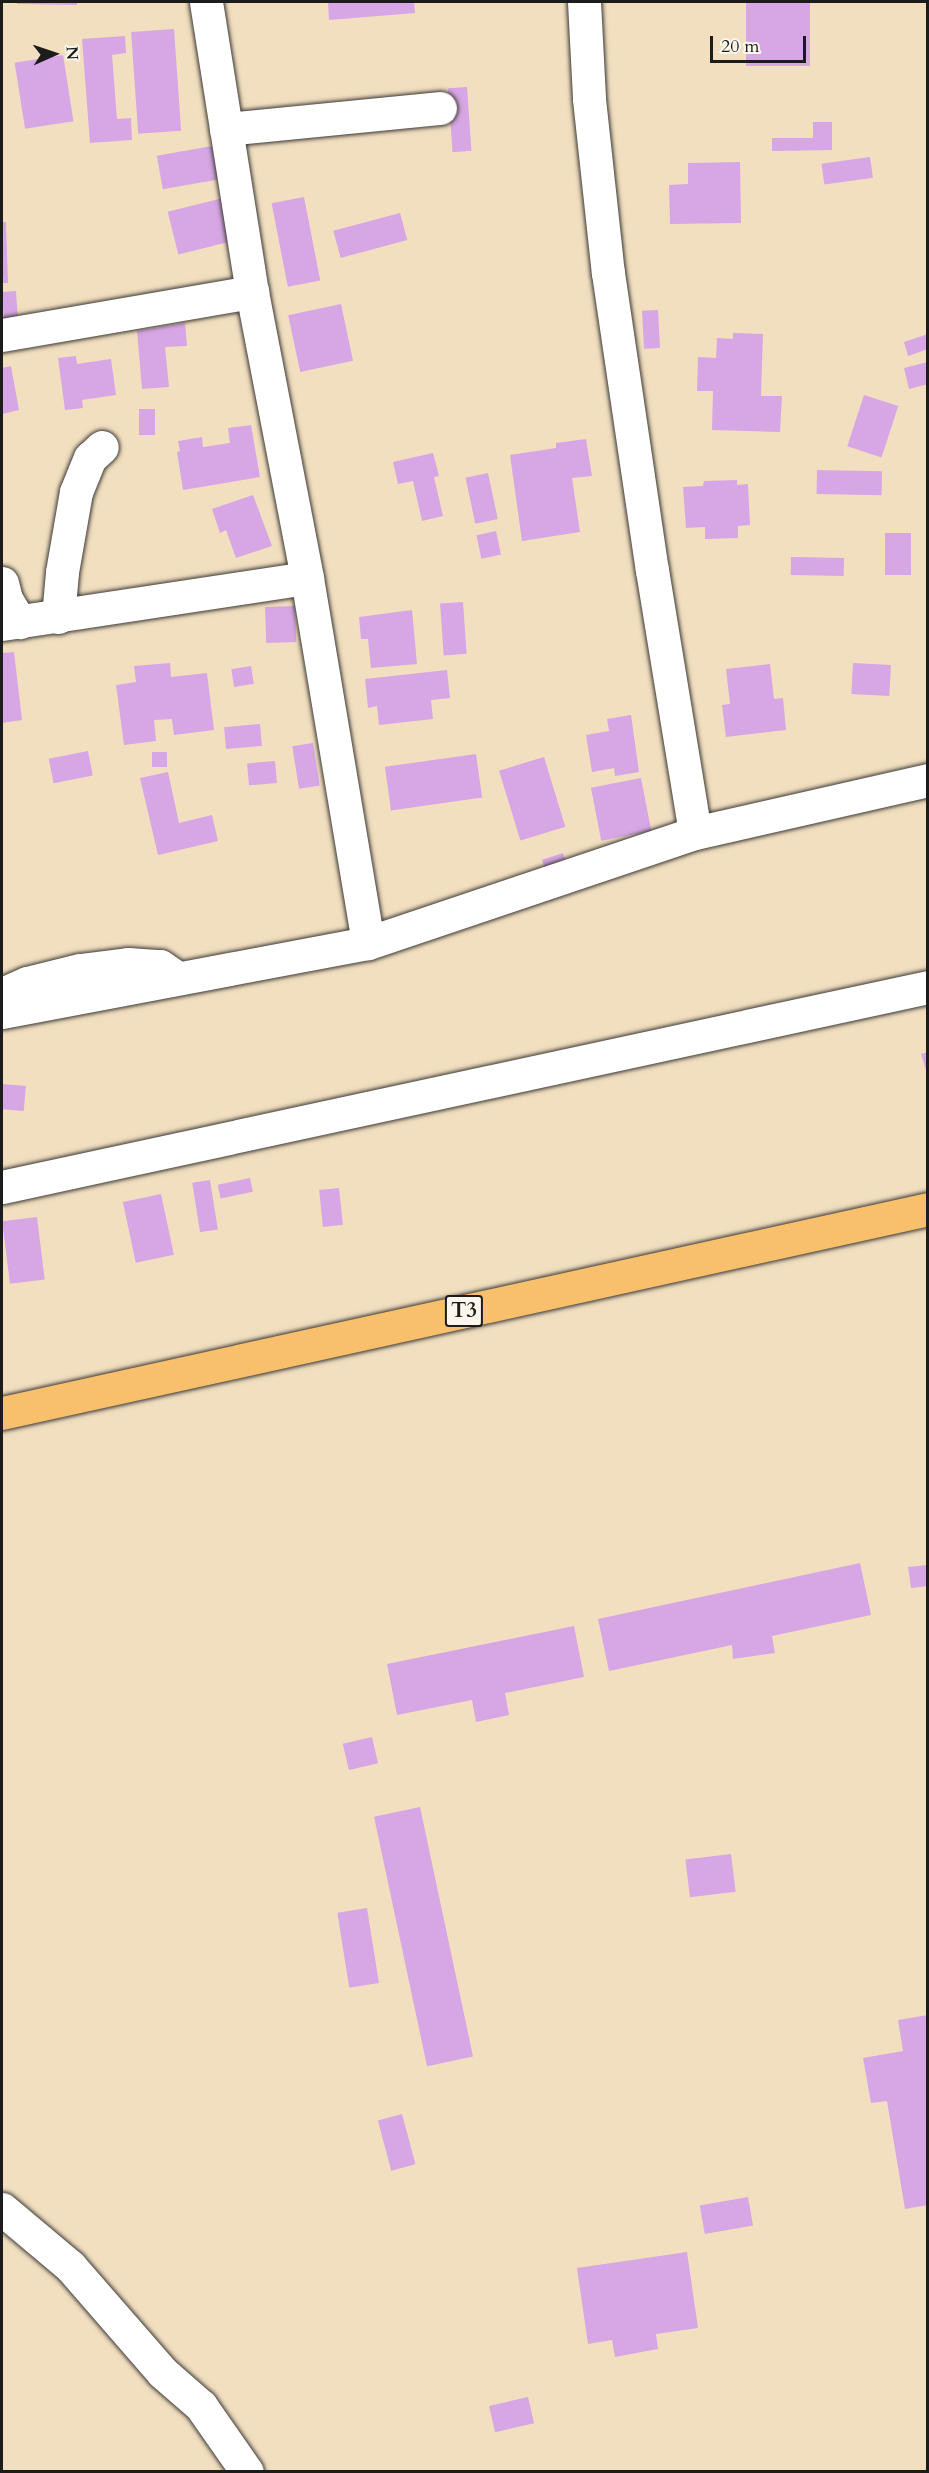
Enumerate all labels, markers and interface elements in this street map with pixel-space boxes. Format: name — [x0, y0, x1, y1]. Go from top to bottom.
north arrow — [24, 24, 84, 84]
scale bar — [713, 24, 809, 62]
text: 20 m — [721, 34, 760, 59]
text: N — [61, 46, 83, 61]
road number: T3 — [444, 1293, 484, 1329]

